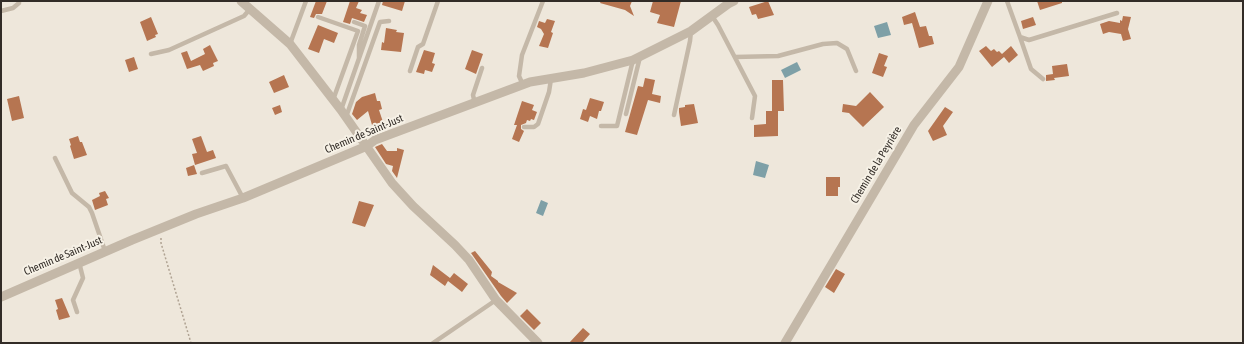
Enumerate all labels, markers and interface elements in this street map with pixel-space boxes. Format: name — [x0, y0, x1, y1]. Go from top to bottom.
street label: Chemin de Saint-Just — [323, 112, 405, 156]
street label: Chemin de la Peyrière — [848, 124, 904, 206]
street label: Chemin de Saint-Just — [22, 234, 104, 278]

